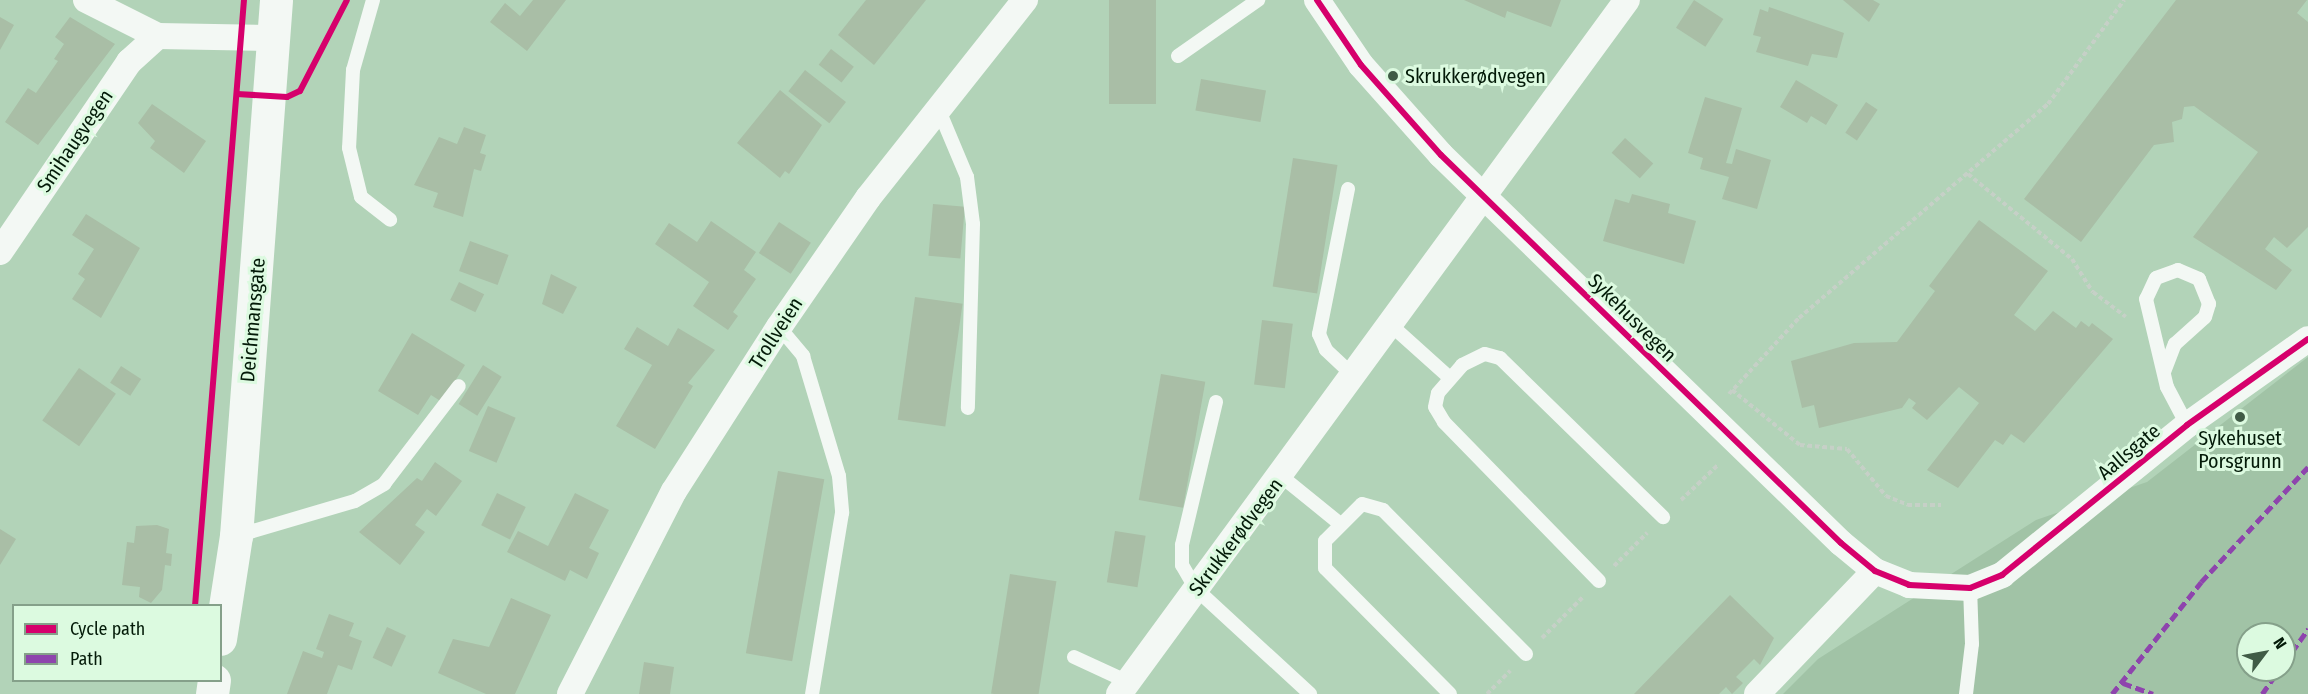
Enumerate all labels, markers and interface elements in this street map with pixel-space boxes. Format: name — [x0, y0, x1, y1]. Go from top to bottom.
place label: Skrukkerødvegen — [1405, 64, 1546, 88]
marker: Skrukkerødvegen — [1386, 69, 1400, 83]
street label: Smihaugvegen — [32, 85, 118, 197]
street label: Deichmansgate — [236, 257, 270, 383]
street label: Sykehusvegen — [1583, 269, 1681, 367]
street label: Trollveien — [744, 293, 808, 373]
marker: Sykehuset Porsgrunn — [2233, 410, 2247, 424]
street label: Aallsgate — [2093, 419, 2165, 485]
place label: Sykehuset Porsgrunn — [2198, 426, 2282, 473]
street label: Skrukkerødvegen — [1184, 474, 1288, 600]
legend — [12, 604, 222, 682]
text: Cycle path — [70, 618, 145, 640]
north arrow — [2236, 622, 2296, 682]
text: N — [2269, 634, 2291, 652]
text: Path — [70, 648, 103, 670]

